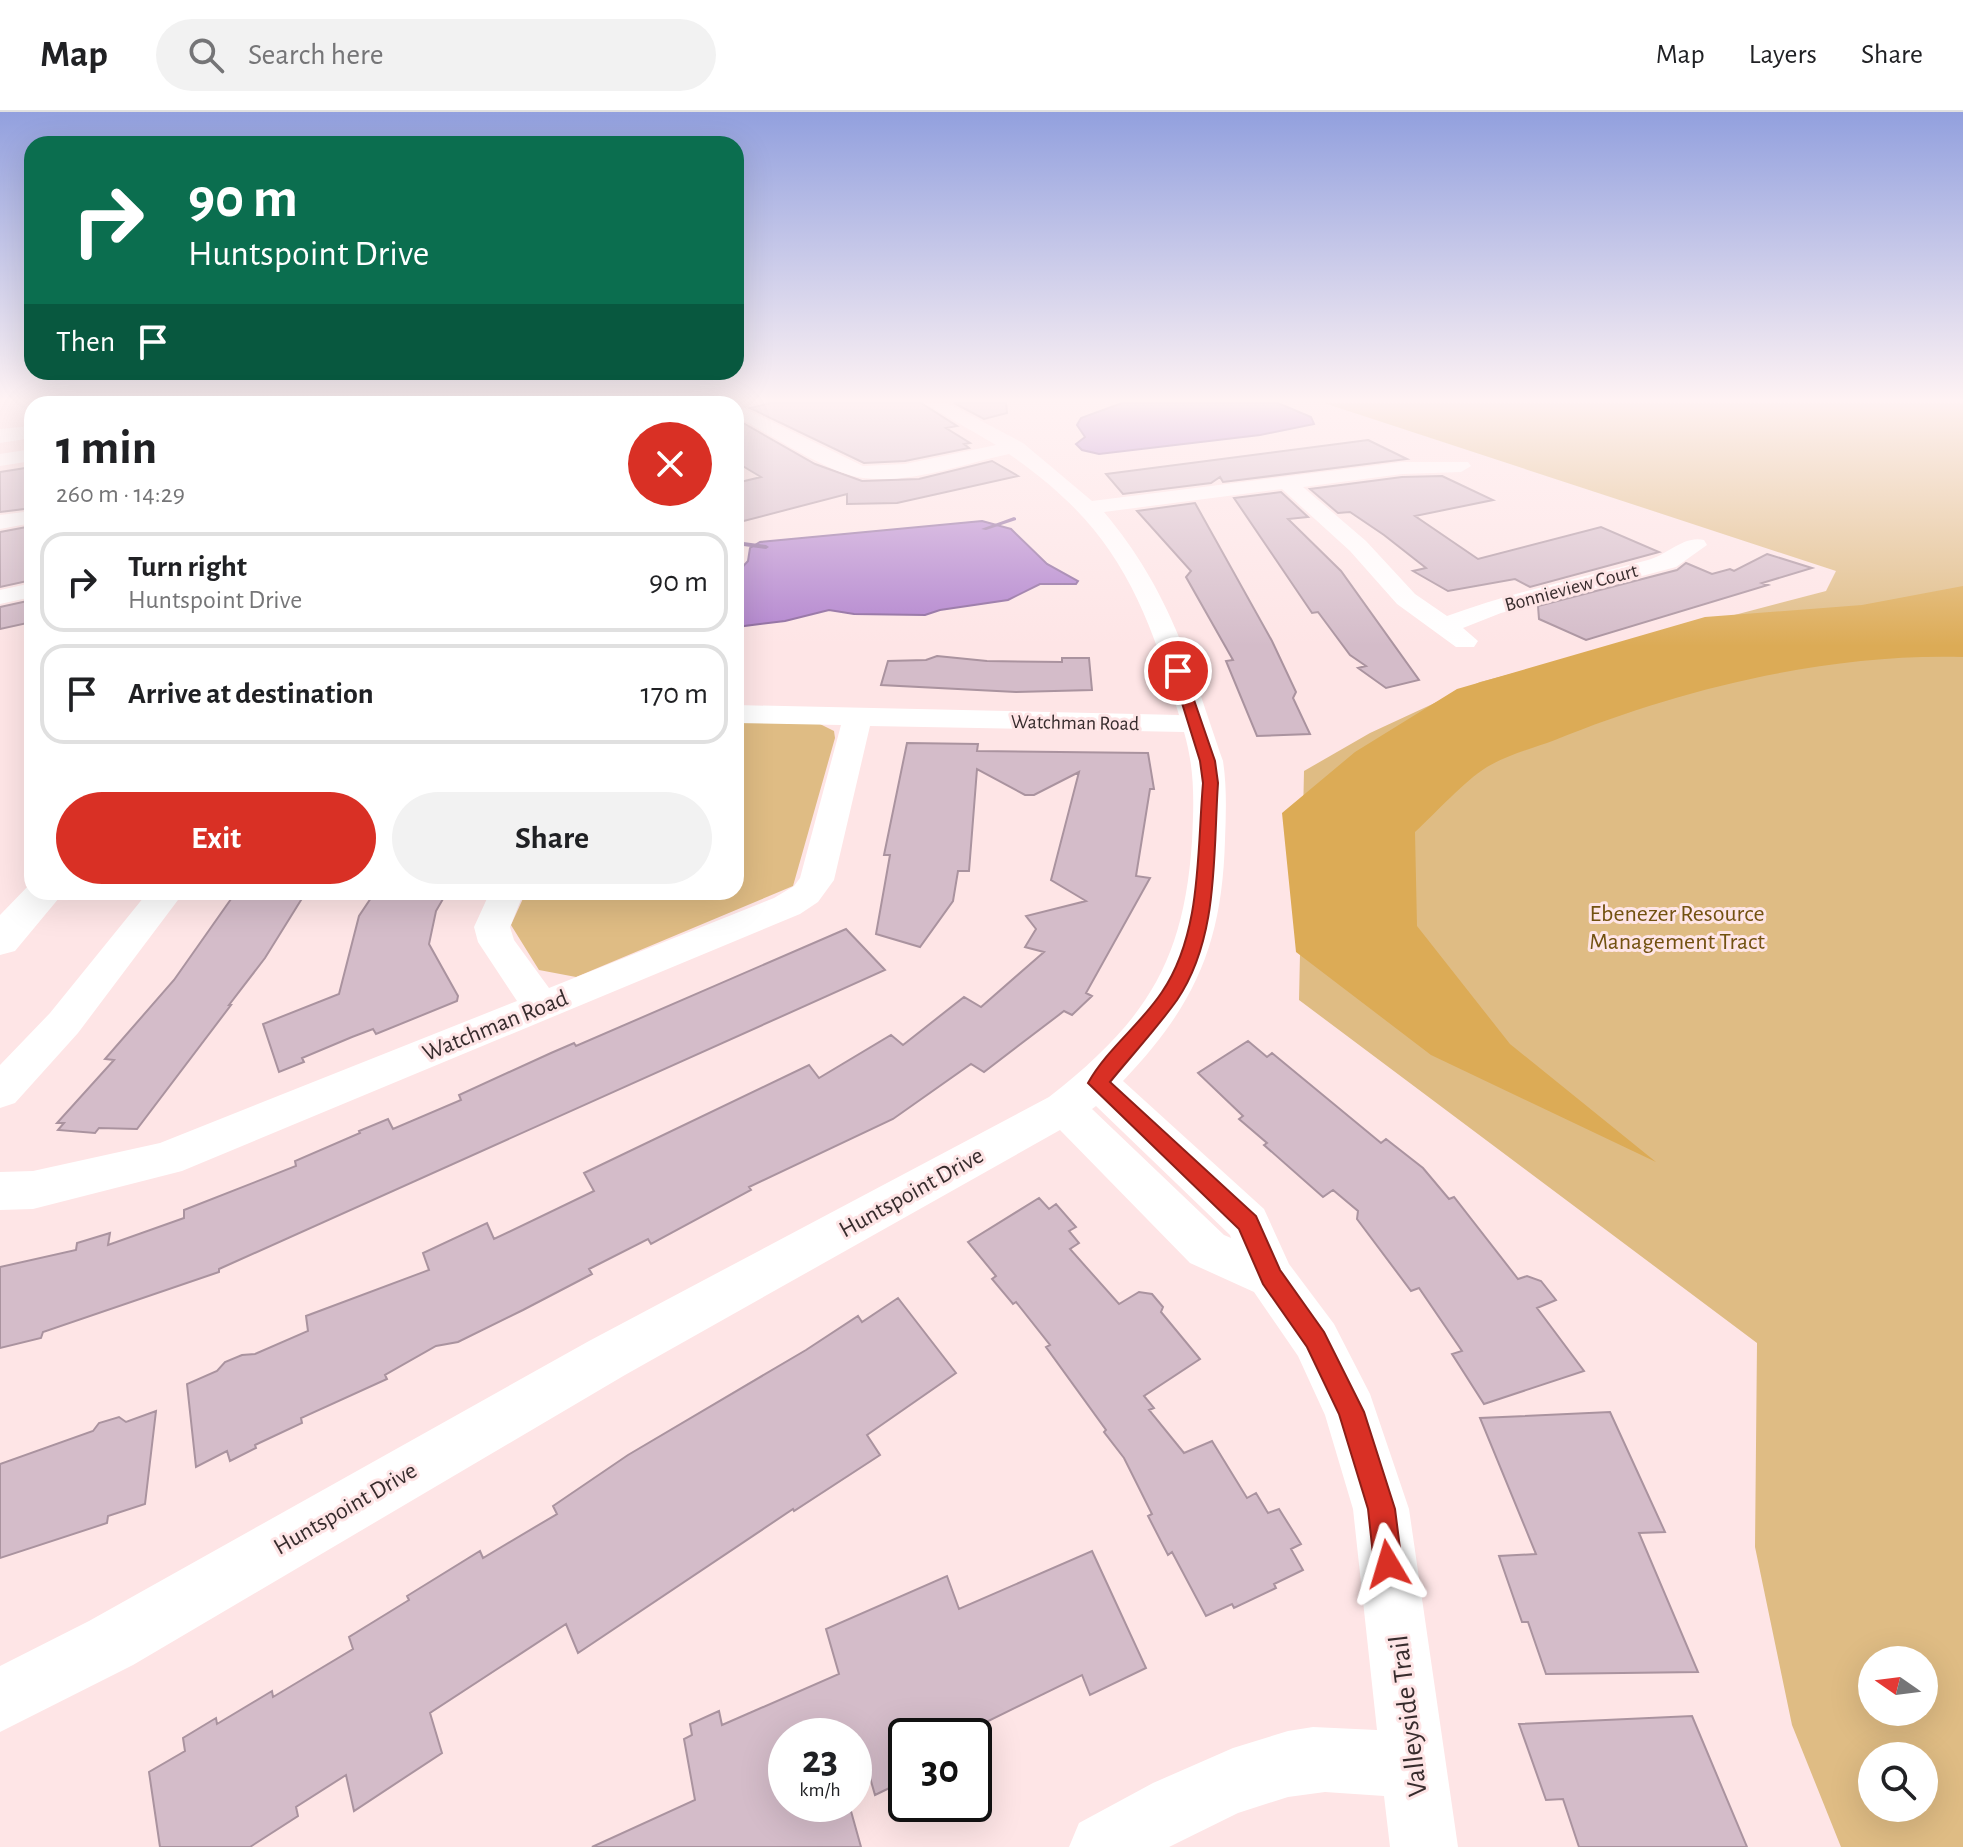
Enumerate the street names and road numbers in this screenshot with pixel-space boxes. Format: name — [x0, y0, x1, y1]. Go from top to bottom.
street label: Bonnieview Court — [1503, 560, 1640, 615]
street label: Watchman Road — [1011, 712, 1139, 734]
street label: Watchman Road — [419, 986, 571, 1066]
street label: Huntspoint Drive — [835, 1143, 988, 1242]
street label: Huntspoint Drive — [270, 1458, 421, 1559]
street label: Valleyside Trail — [1385, 1633, 1433, 1798]

